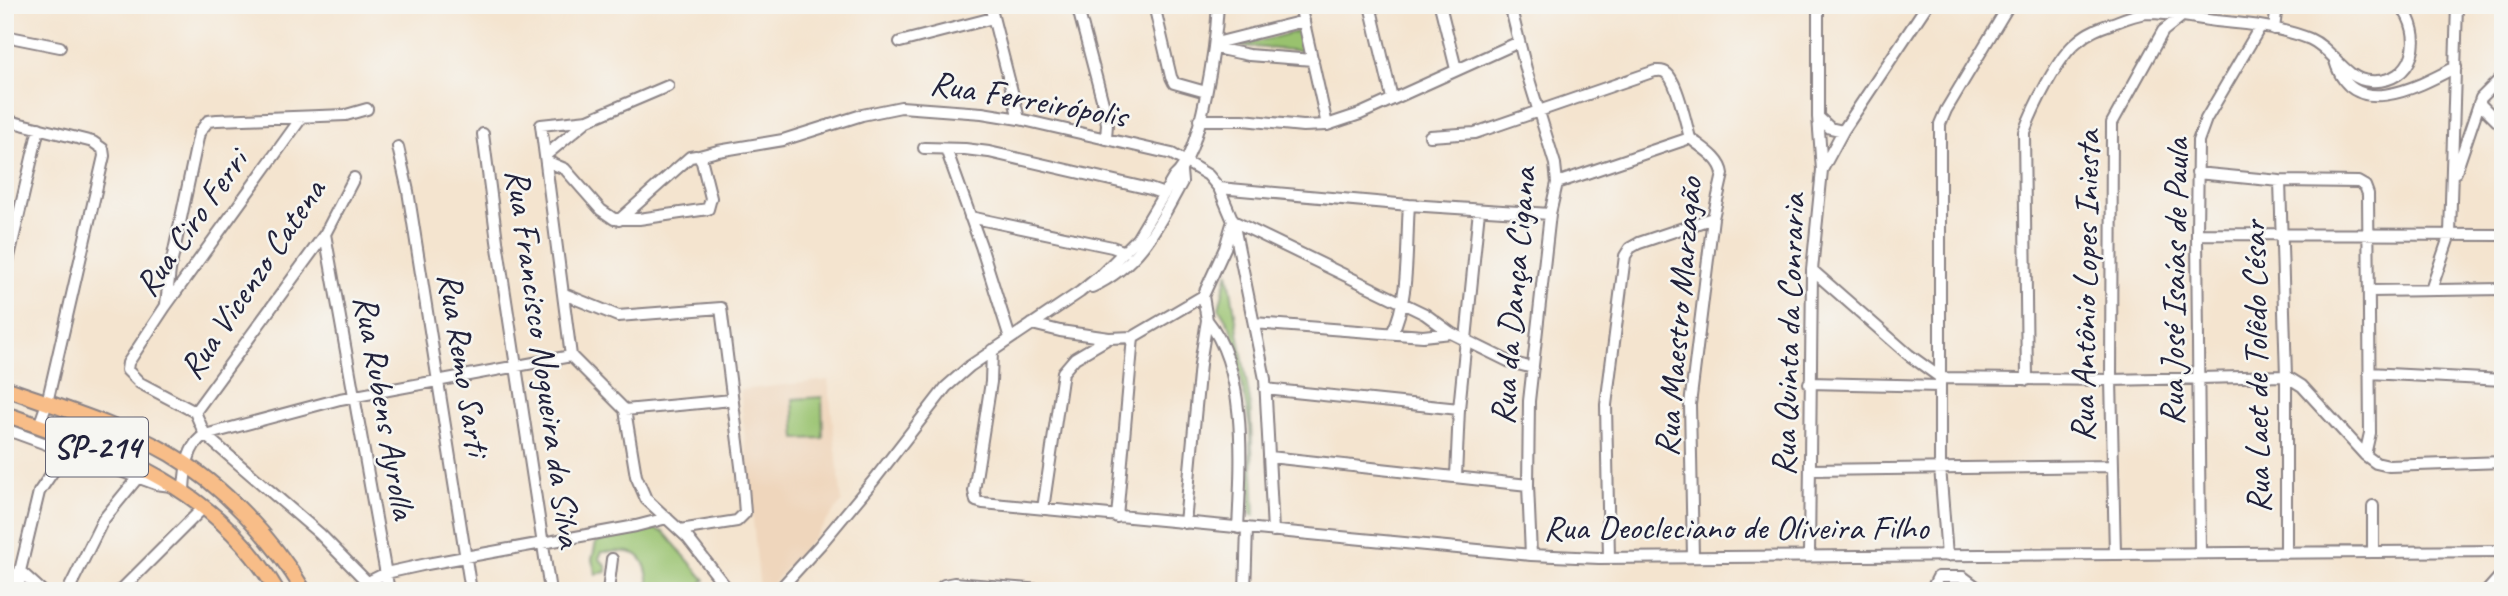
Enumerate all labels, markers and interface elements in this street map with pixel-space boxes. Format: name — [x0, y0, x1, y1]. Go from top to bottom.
street label: Rua Ferreirópolis — [927, 60, 1134, 139]
street label: Rua Antônio Lopes Iniesta — [2060, 127, 2110, 442]
street label: Rua José Isaías de Paula — [2149, 136, 2199, 426]
street label: Rua Ciro Ferri — [124, 137, 260, 305]
street label: Rua da Dança Cigana — [1479, 163, 1547, 427]
street label: Rua Francisco Nogueira da Silva — [495, 166, 593, 553]
street label: Rua Vicenzo Catena — [169, 169, 337, 388]
street label: Rua Maestro Marzagão — [1643, 174, 1713, 458]
street label: Rua Quinta da Conraria — [1761, 191, 1816, 477]
street label: Rua Laet de Tolêdo César — [2231, 218, 2281, 514]
street label: Rua Remo Sarti — [427, 270, 501, 463]
street label: Rua Rubens Ayrolla — [343, 292, 427, 524]
road number: SP-214 — [46, 418, 148, 476]
street label: Rua Deocleciano de Oliveira Filho — [1544, 505, 1930, 550]

